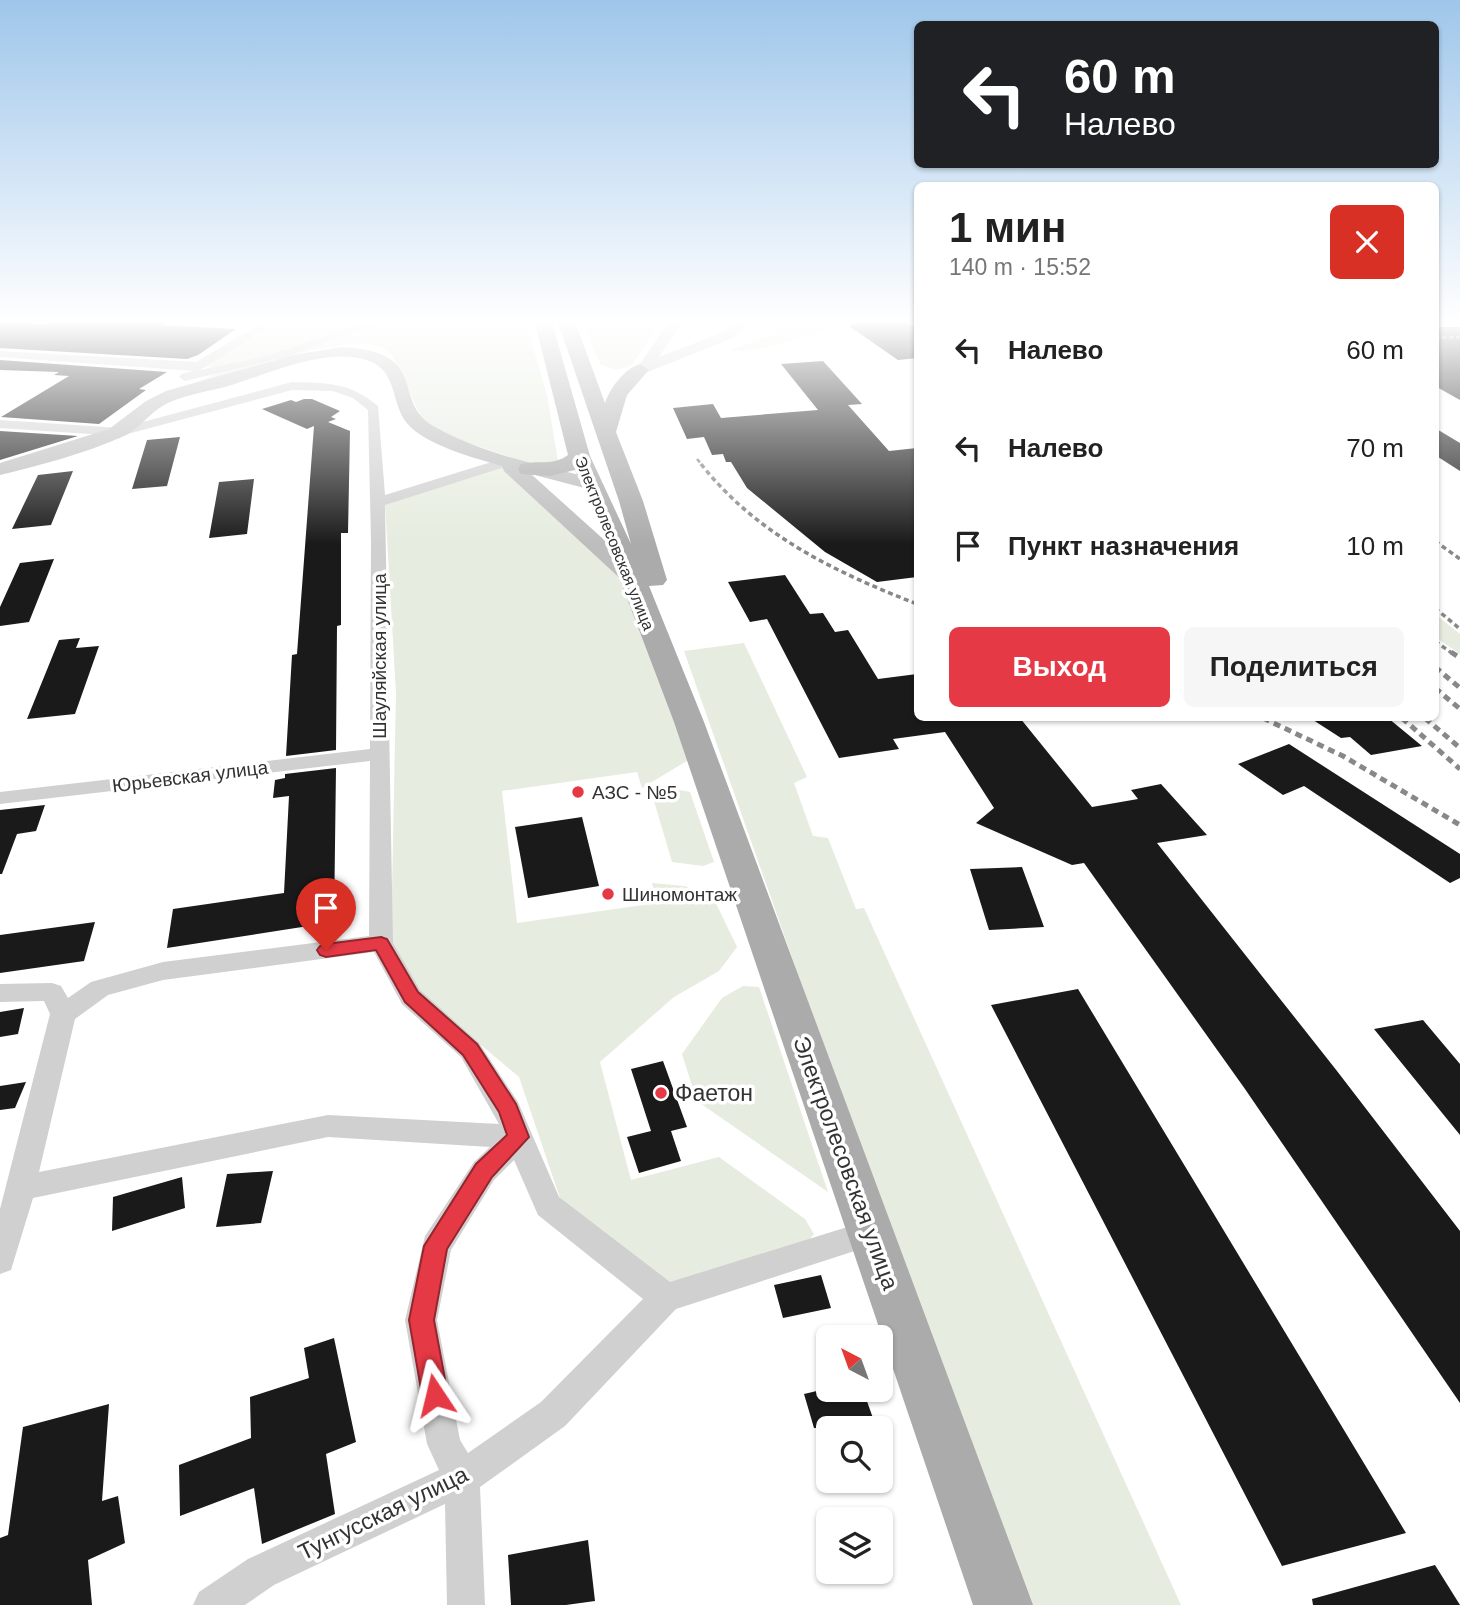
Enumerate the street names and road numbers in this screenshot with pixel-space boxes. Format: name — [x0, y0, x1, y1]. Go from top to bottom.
street label: Электролесовская улица — [572, 454, 657, 633]
street label: Шауляйская улица — [369, 573, 390, 739]
street label: Юрьевская улица — [111, 756, 270, 796]
street label: Электролесовская улица — [788, 1033, 904, 1293]
street label: Тунгусская улица — [294, 1461, 472, 1565]

